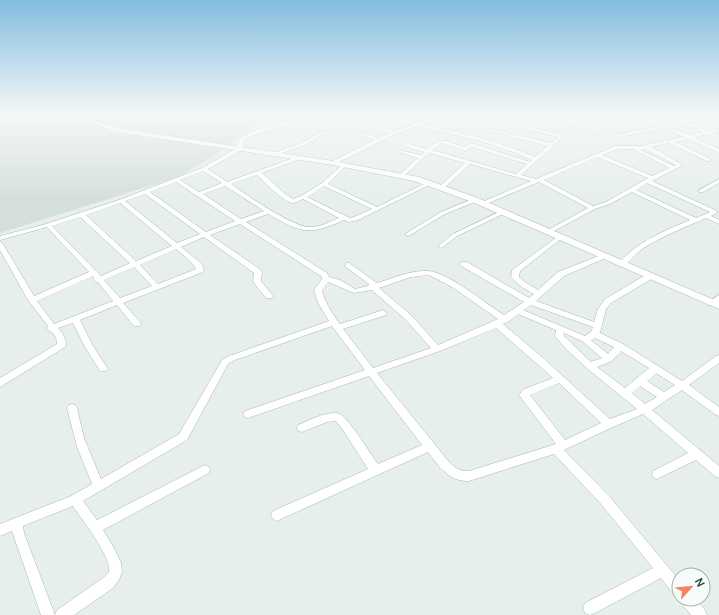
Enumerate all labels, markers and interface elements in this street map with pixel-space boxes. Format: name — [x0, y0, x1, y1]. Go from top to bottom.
north arrow — [671, 567, 711, 607]
text: N — [692, 575, 709, 589]

